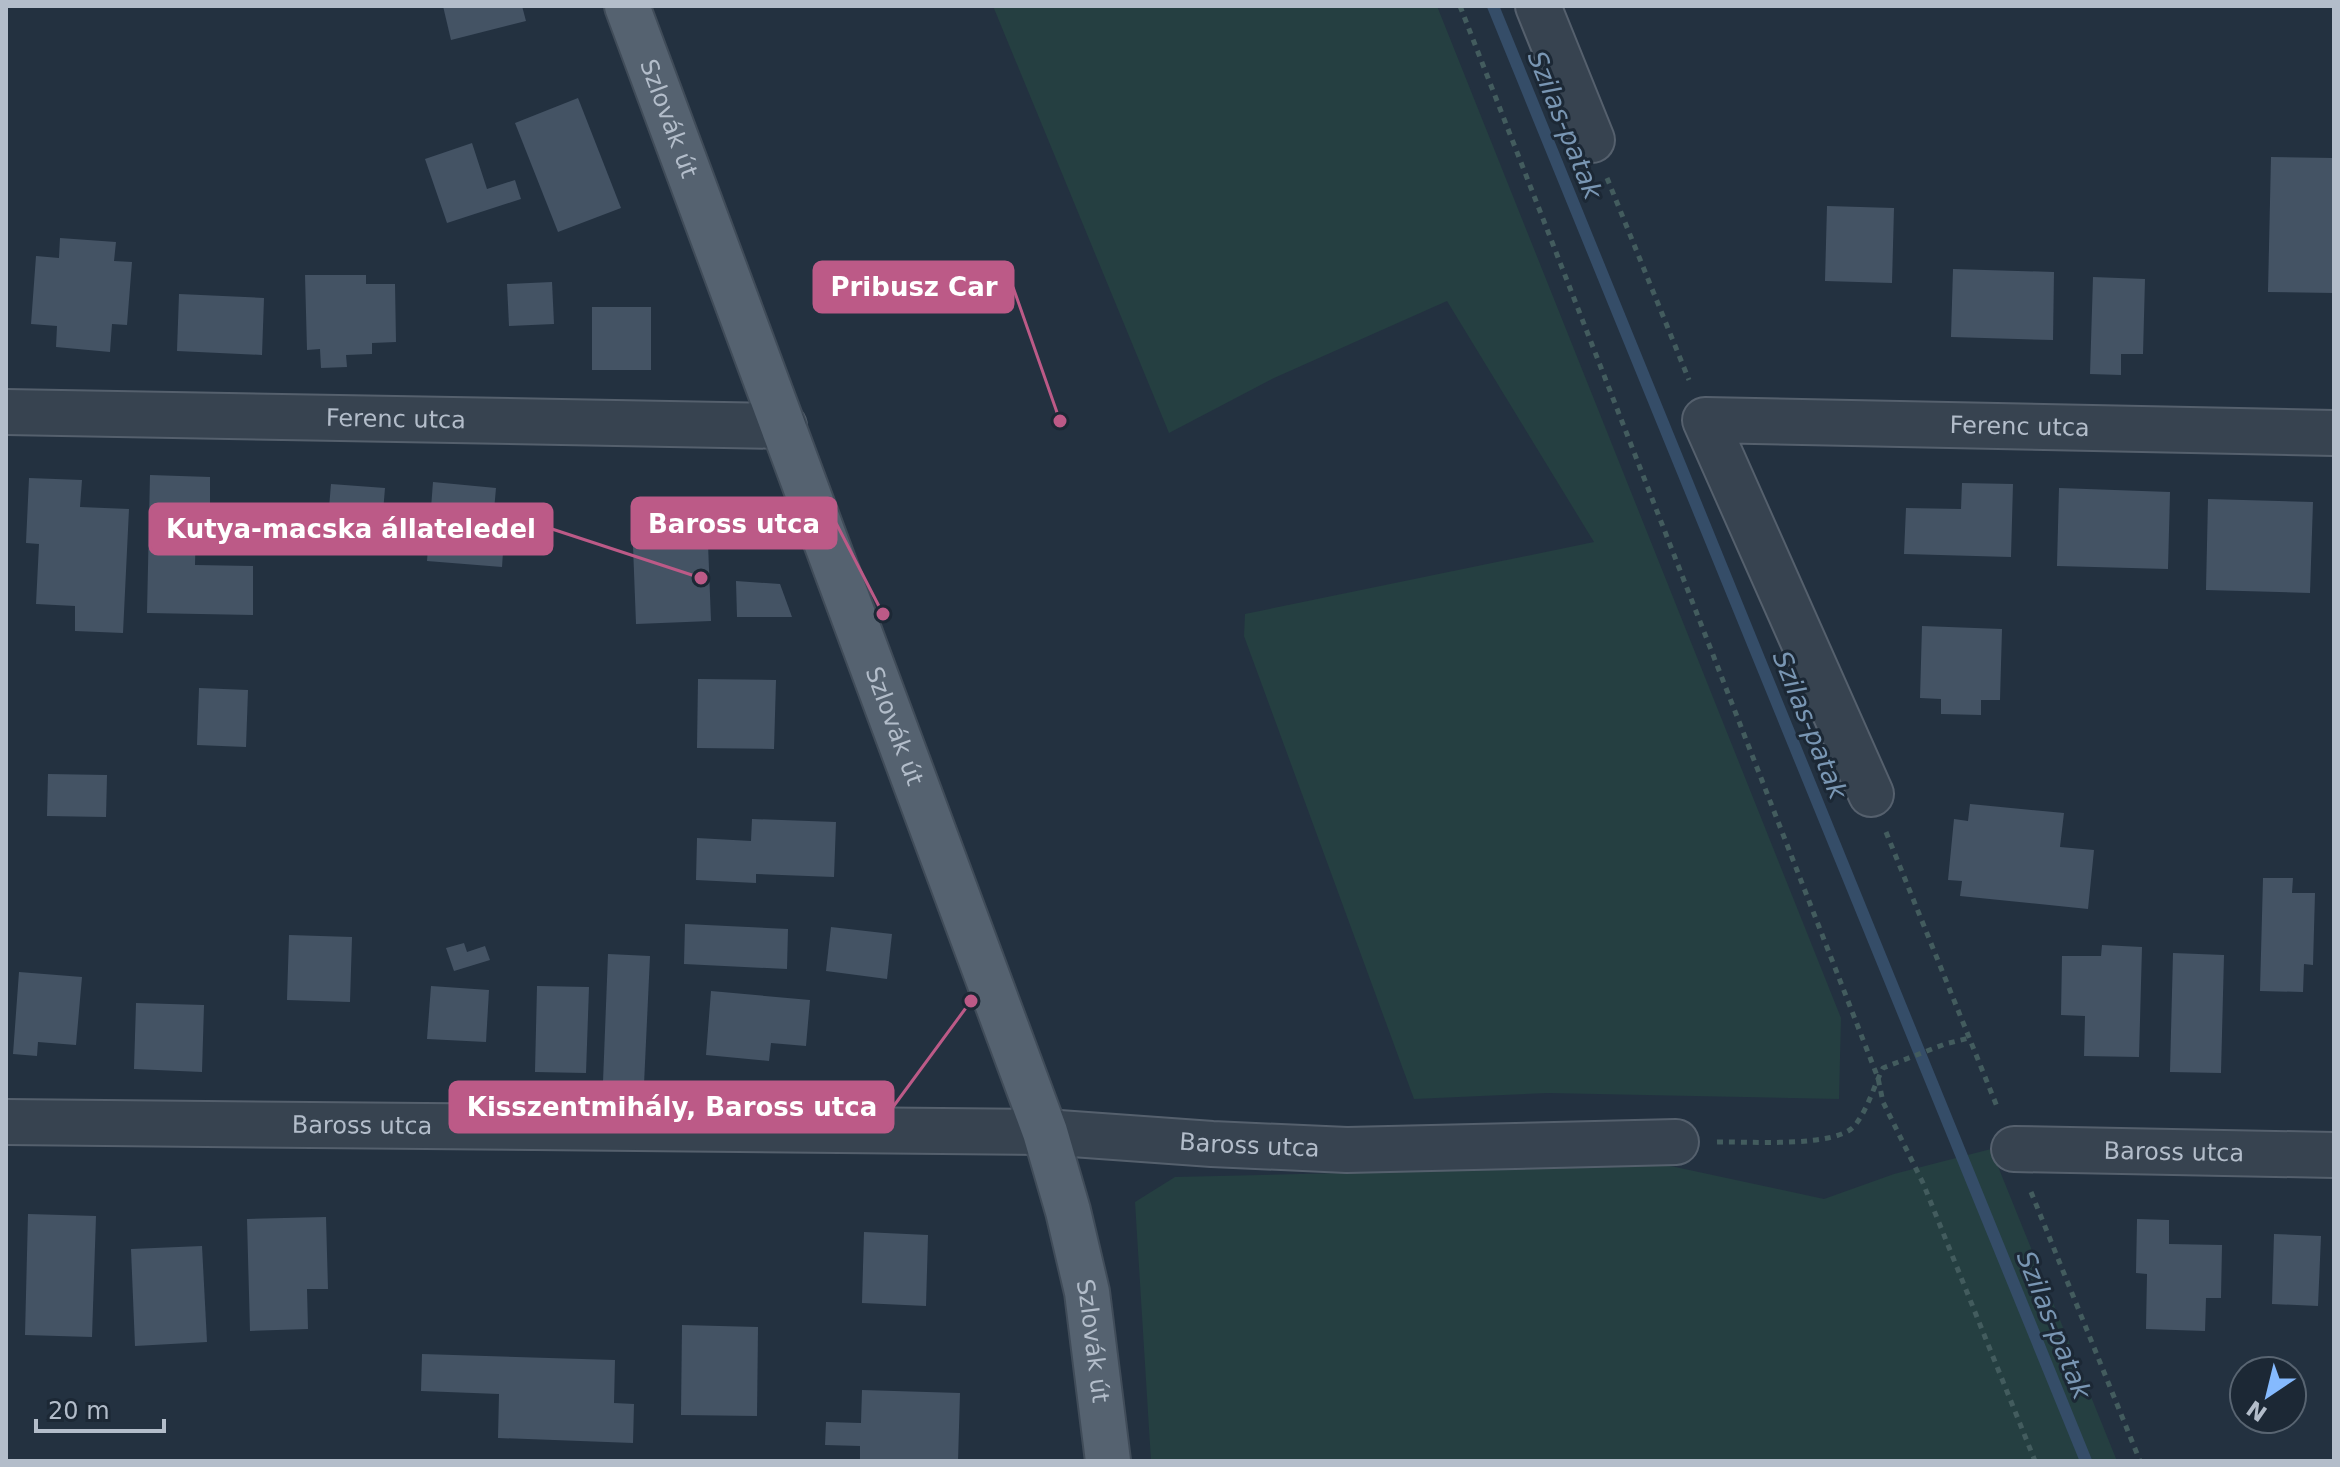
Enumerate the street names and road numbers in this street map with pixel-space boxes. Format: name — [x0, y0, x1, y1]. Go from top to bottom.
street label: Szlovák út — [634, 55, 704, 182]
street label: Ferenc utca — [326, 404, 466, 434]
street label: Ferenc utca — [1949, 411, 2090, 442]
street label: Szlovák út — [860, 663, 929, 789]
street label: Baross utca — [292, 1111, 432, 1140]
street label: Baross utca — [1178, 1128, 1320, 1163]
street label: Baross utca — [2103, 1137, 2244, 1167]
street label: Szlovák út — [1070, 1276, 1115, 1404]

